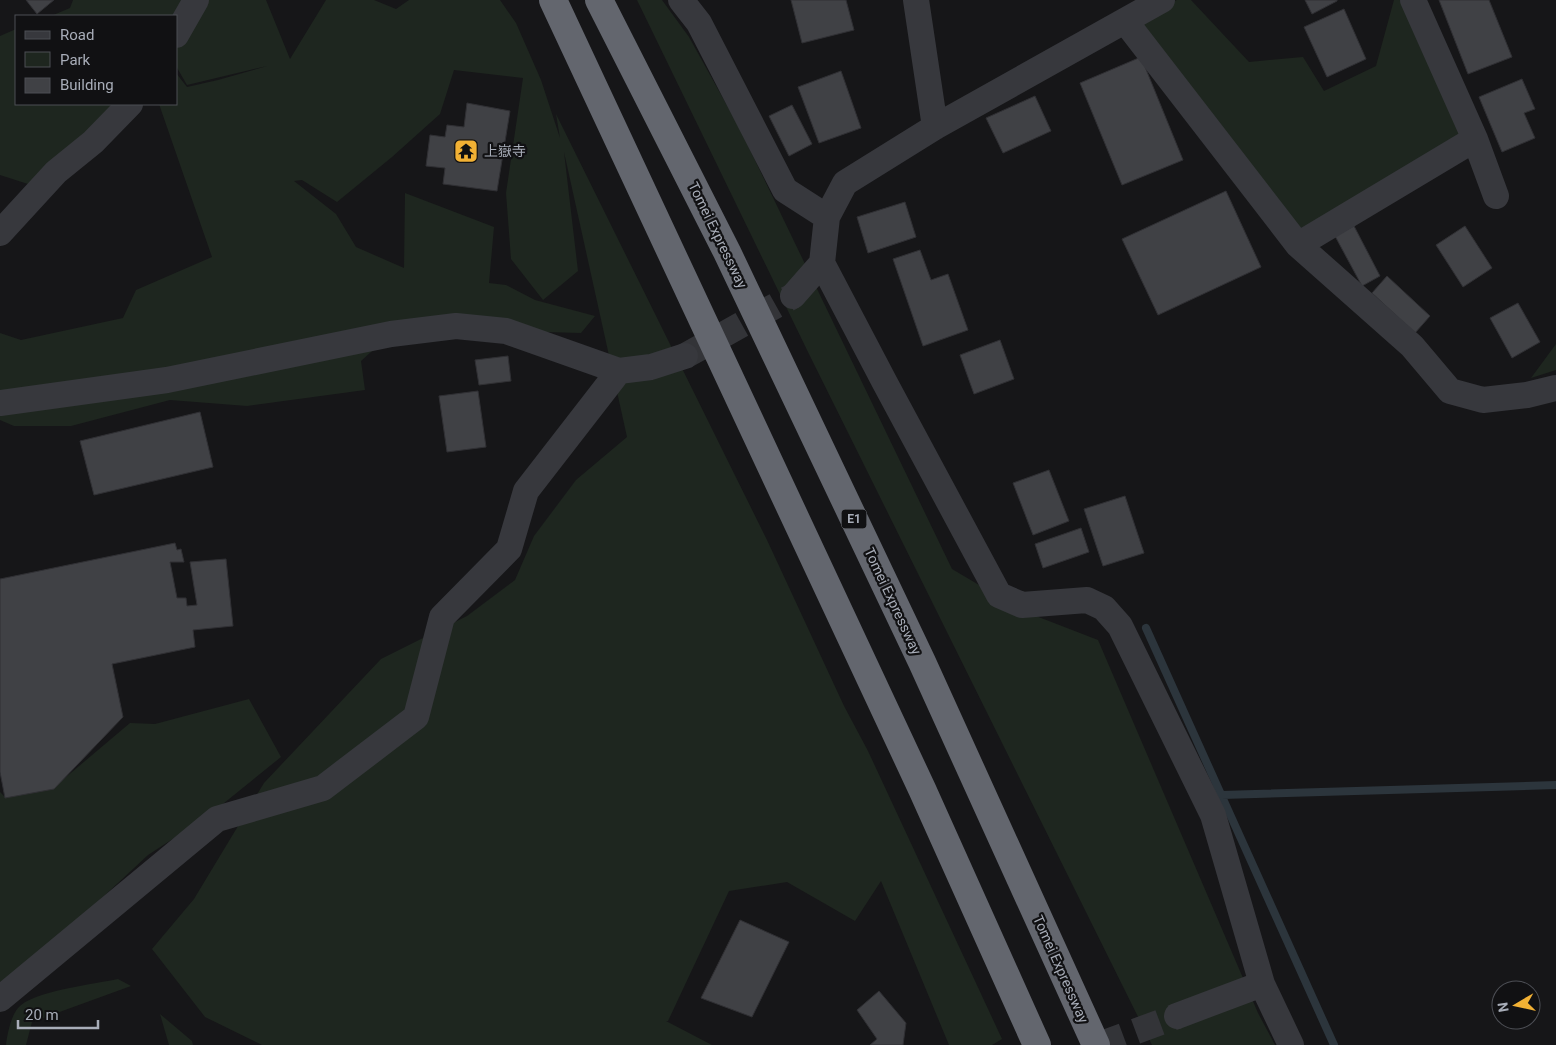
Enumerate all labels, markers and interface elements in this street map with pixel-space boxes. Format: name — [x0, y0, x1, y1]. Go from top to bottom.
legend — [15, 15, 178, 105]
text: Road — [60, 26, 94, 44]
text: Park — [60, 51, 91, 69]
text: Building — [60, 76, 114, 94]
temple icon: 上嶽寺 — [453, 138, 479, 164]
place label: 上嶽寺 — [484, 143, 526, 159]
street label: Tomei Expressway — [685, 179, 751, 291]
road number: E1 — [842, 509, 866, 528]
street label: Tomei Expressway — [861, 545, 925, 657]
street label: Tomei Expressway — [1030, 913, 1092, 1026]
north arrow — [1491, 980, 1541, 1030]
scale bar — [18, 998, 98, 1030]
text: N — [1494, 1001, 1512, 1013]
text: 20 m — [25, 1006, 59, 1024]

